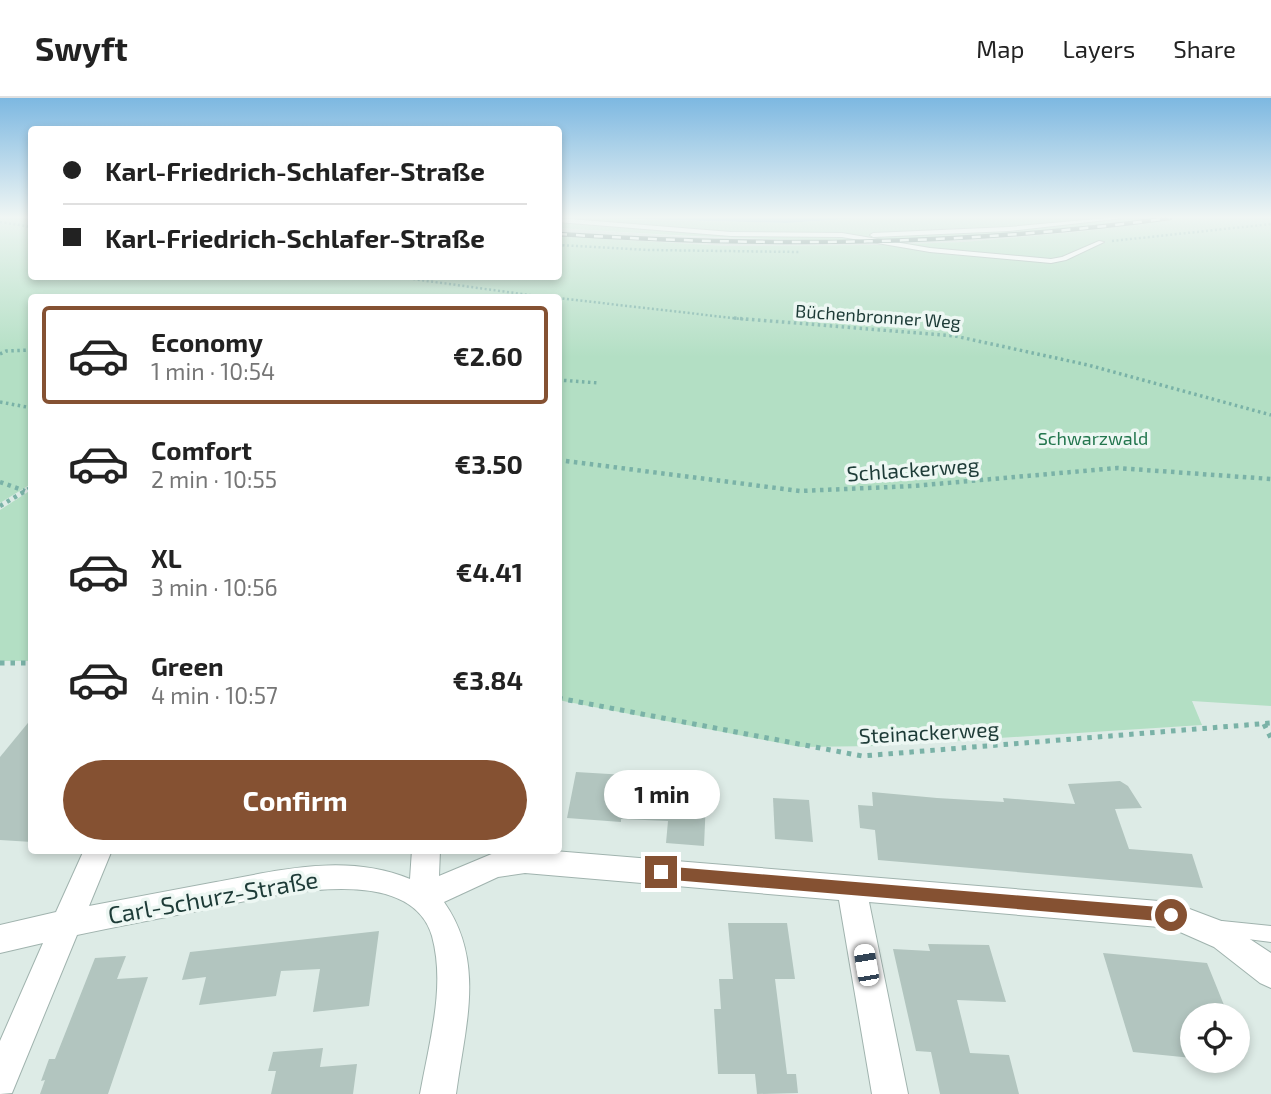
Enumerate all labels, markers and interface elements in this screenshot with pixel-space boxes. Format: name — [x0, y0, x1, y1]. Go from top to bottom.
text: Swyft — [35, 28, 128, 68]
text: Map — [976, 34, 1024, 63]
text: Layers — [1062, 34, 1135, 63]
text: Share — [1173, 34, 1236, 63]
text: Karl-Friedrich-Schlafer-Straße — [105, 155, 485, 186]
text: Karl-Friedrich-Schlafer-Straße — [105, 222, 485, 253]
street label: Büchenbronner Weg — [795, 299, 962, 333]
icon: car — [67, 324, 130, 387]
text: Economy — [151, 326, 263, 357]
text: €2.60 — [453, 340, 523, 371]
text: 1 min · 10:54 — [151, 357, 275, 385]
park label: Schwarzwald — [1038, 427, 1148, 449]
icon: car — [67, 432, 130, 495]
text: Comfort — [151, 434, 252, 465]
text: €3.50 — [454, 448, 523, 479]
street label: Schlackerweg — [846, 451, 980, 486]
text: 2 min · 10:55 — [151, 465, 277, 493]
icon: car — [67, 540, 130, 603]
text: XL — [151, 542, 182, 573]
text: €4.41 — [456, 556, 523, 587]
text: 3 min · 10:56 — [151, 573, 278, 601]
icon: car — [67, 648, 130, 711]
text: Green — [151, 650, 224, 681]
text: €3.84 — [452, 664, 523, 695]
text: 4 min · 10:57 — [151, 681, 278, 709]
street label: Steinackerweg — [858, 715, 1000, 748]
button: Confirm — [63, 760, 527, 840]
callout: 1 min — [603, 770, 719, 820]
text: 1 min — [634, 780, 690, 808]
route end — [645, 856, 677, 888]
street label: Carl-Schurz-Straße — [105, 864, 320, 929]
route start — [1155, 899, 1187, 931]
car — [853, 942, 880, 988]
map controls — [1180, 1003, 1250, 1073]
button: locate — [1180, 1003, 1250, 1073]

